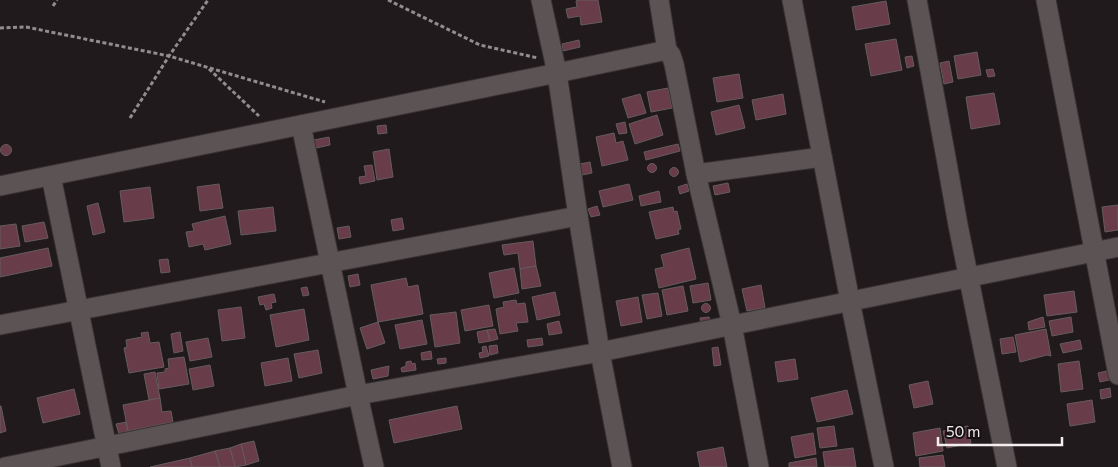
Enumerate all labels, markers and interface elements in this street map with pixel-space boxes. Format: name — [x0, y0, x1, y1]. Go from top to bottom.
scale bar — [938, 414, 1062, 446]
text: 50 m — [946, 422, 980, 440]

